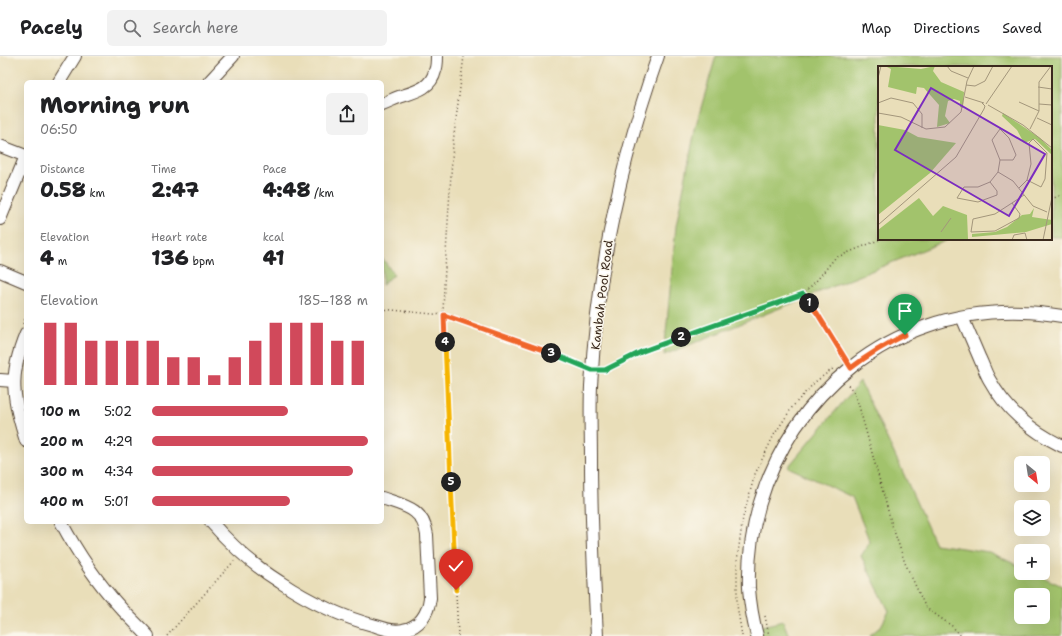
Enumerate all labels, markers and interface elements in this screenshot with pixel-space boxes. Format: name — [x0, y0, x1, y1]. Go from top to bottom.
search box — [107, 10, 387, 46]
text: Pacely — [20, 15, 83, 40]
icon: search — [121, 17, 143, 39]
text: Search here — [153, 18, 239, 38]
text: Map — [862, 19, 892, 37]
text: Directions — [914, 19, 980, 37]
text: Saved — [1002, 19, 1042, 37]
inset map — [878, 66, 1052, 240]
text: Morning run — [40, 91, 190, 120]
button: share — [326, 93, 368, 135]
text: 06:50 — [40, 121, 78, 138]
text: Distance — [40, 162, 85, 177]
text: Time — [151, 162, 177, 177]
text: Pace — [263, 162, 287, 177]
text: 0.58 — [40, 177, 86, 203]
text: 2:47 — [151, 177, 199, 203]
text: 4:48 — [263, 177, 311, 203]
text: km — [86, 186, 105, 201]
text: /km — [311, 186, 334, 201]
text: Elevation — [40, 230, 89, 245]
text: Heart rate — [151, 230, 207, 245]
text: kcal — [263, 230, 284, 245]
street label: Kambah Pool Road — [587, 239, 617, 351]
text: 4 — [40, 245, 54, 271]
text: 136 — [151, 245, 189, 271]
text: 41 — [263, 245, 285, 271]
text: m — [54, 254, 67, 269]
text: bpm — [189, 254, 215, 269]
text: Elevation — [40, 292, 98, 309]
text: 185–188 m — [298, 292, 368, 309]
pin: 1 — [799, 293, 819, 313]
pin — [888, 294, 922, 335]
text: 1 — [806, 295, 812, 310]
icon: arrive — [894, 300, 916, 322]
pin: 2 — [671, 327, 691, 347]
text: 2 — [677, 329, 685, 344]
pin: 4 — [435, 332, 455, 352]
text: 4 — [441, 334, 449, 349]
pin: 3 — [541, 343, 561, 363]
text: 3 — [547, 345, 555, 360]
text: 100 m — [40, 403, 80, 420]
text: 5:02 — [104, 403, 132, 420]
text: 200 m — [40, 433, 83, 450]
text: 4:29 — [104, 433, 133, 450]
north arrow — [1014, 456, 1050, 492]
map controls — [1014, 456, 1050, 624]
text: 300 m — [40, 463, 84, 480]
text: 4:34 — [104, 463, 133, 480]
pin: 5 — [441, 472, 461, 492]
text: 5 — [448, 474, 454, 489]
text: 400 m — [40, 493, 84, 510]
text: 5:01 — [104, 493, 129, 510]
button: layers — [1014, 500, 1050, 536]
button: + — [1014, 544, 1050, 580]
pin — [439, 549, 473, 590]
icon: check — [445, 555, 467, 577]
button: − — [1014, 588, 1050, 624]

